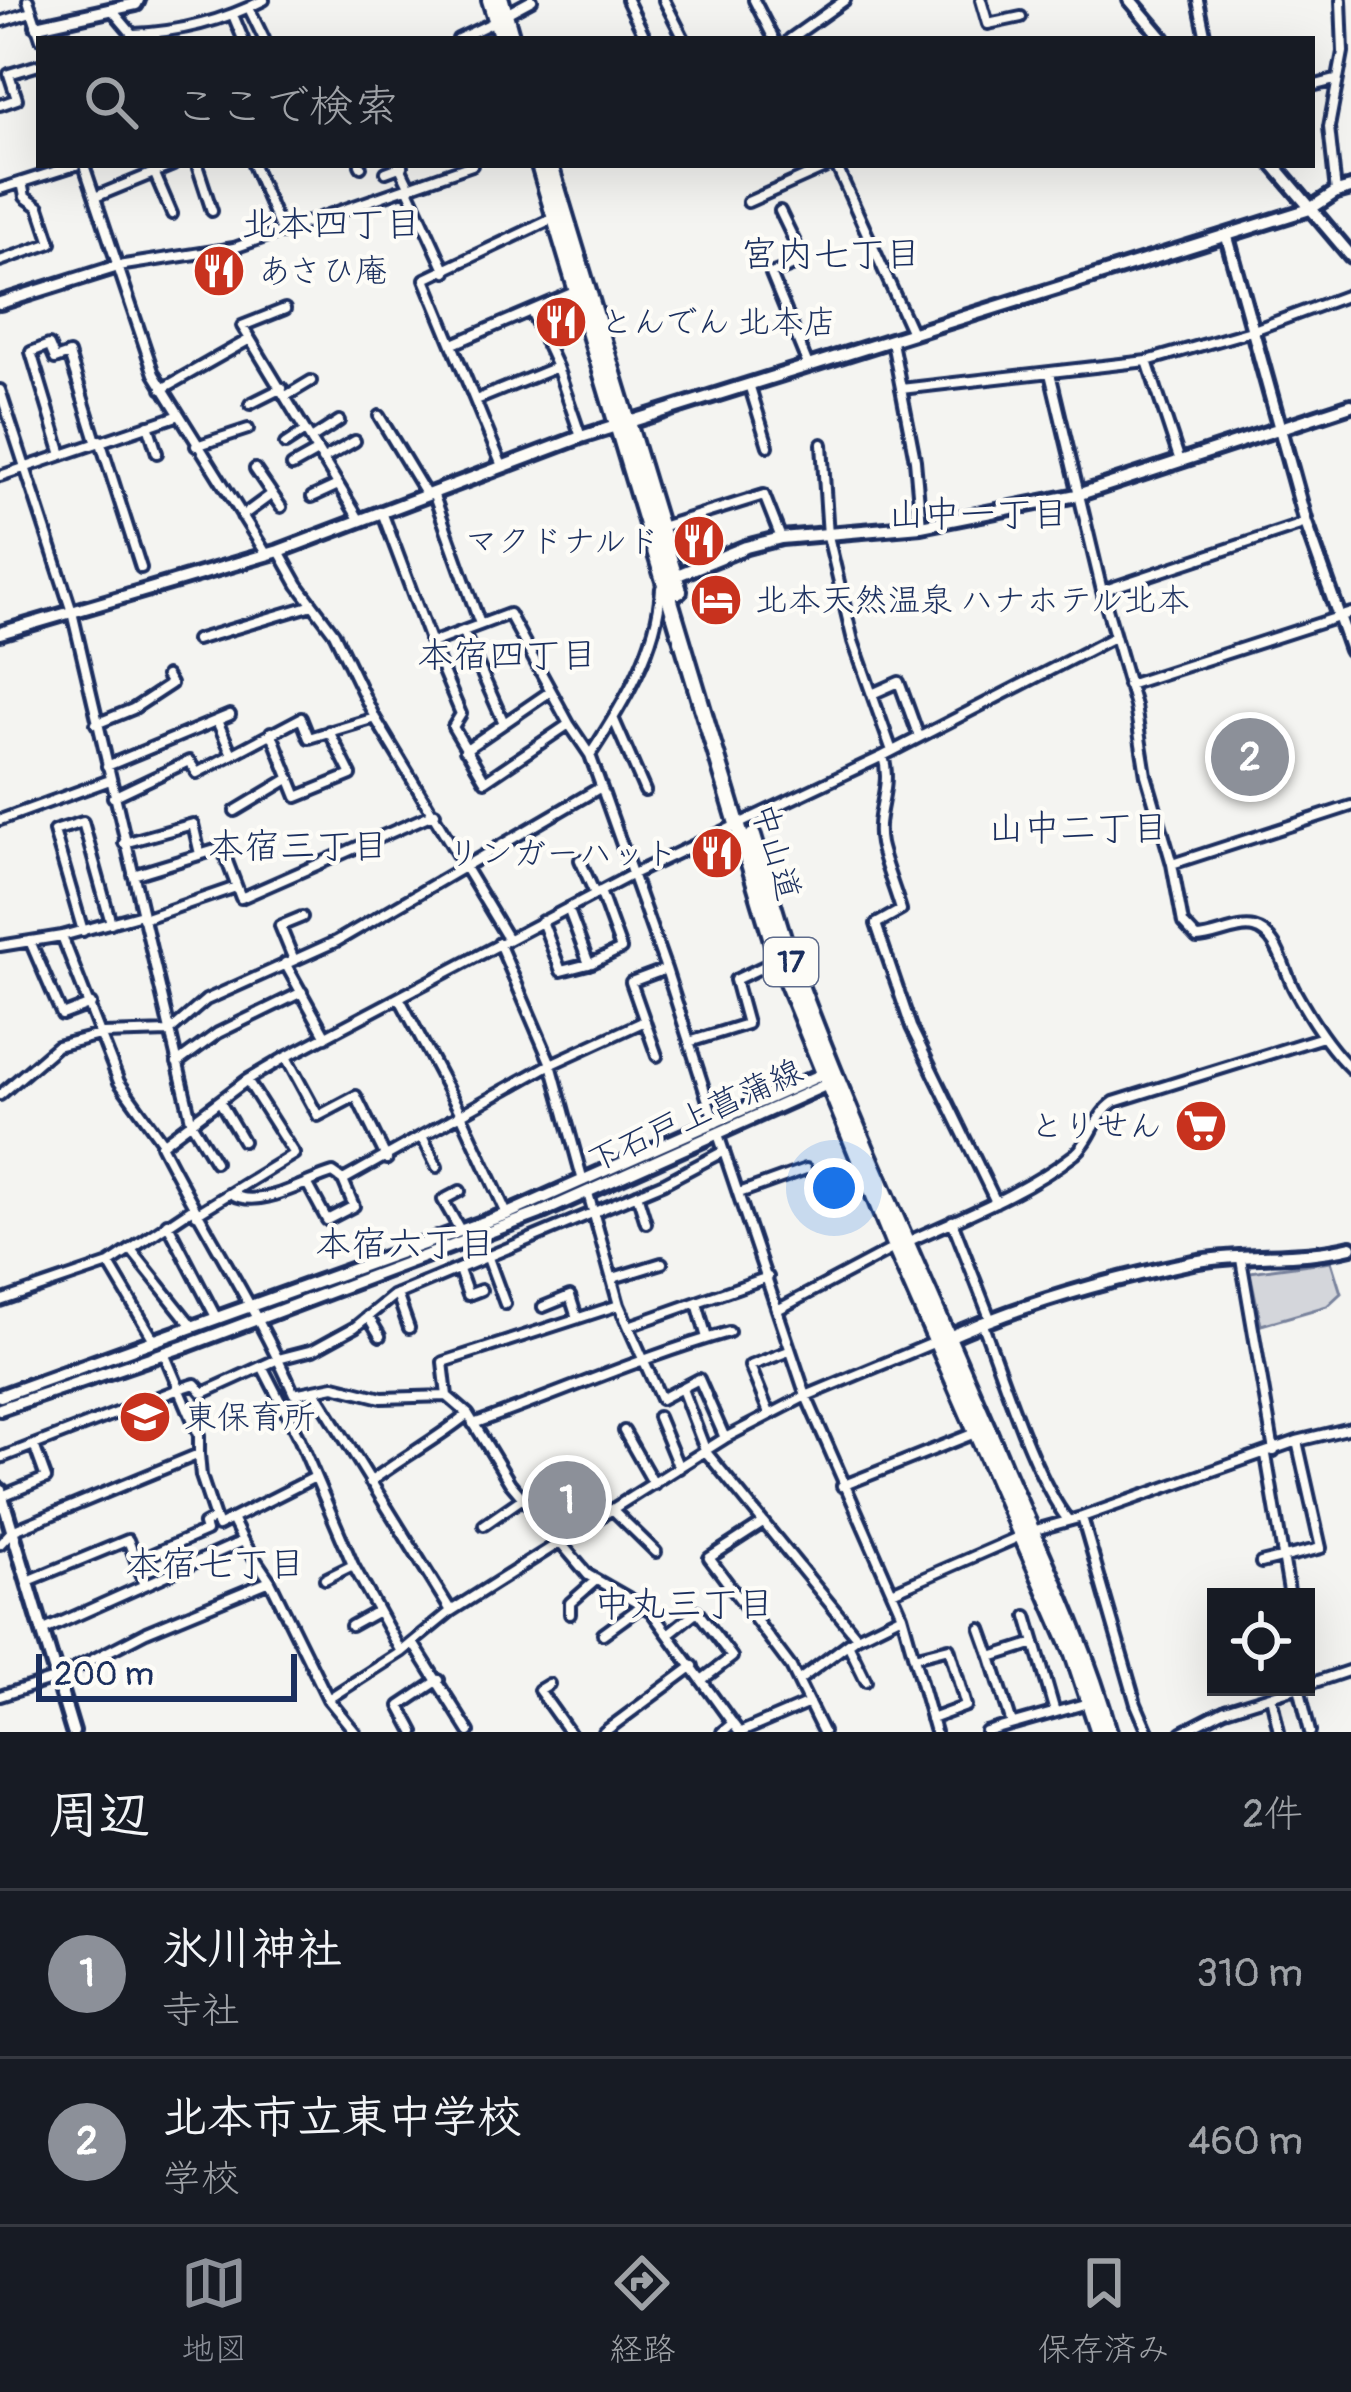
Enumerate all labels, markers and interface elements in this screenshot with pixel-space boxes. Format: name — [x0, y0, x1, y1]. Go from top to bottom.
search box — [36, 36, 1315, 168]
icon: search — [78, 69, 144, 135]
text: ここで検索 — [174, 79, 399, 135]
district label: 北本四丁目 — [241, 202, 421, 247]
district label: 宮内七丁目 — [741, 232, 921, 277]
restaurant icon: あさひ庵 — [191, 243, 247, 299]
place label: あさひ庵 — [258, 251, 388, 292]
restaurant icon: とんでん 北本店 — [533, 294, 589, 350]
place label: とんでん 北本店 — [600, 302, 837, 343]
district label: 山中一丁目 — [888, 492, 1068, 537]
restaurant icon: マクドナルド — [671, 513, 727, 569]
place label: マクドナルド — [465, 521, 660, 562]
hotel icon: 北本天然温泉 ハナホテル北本 — [688, 572, 744, 628]
place label: 北本天然温泉 ハナホテル北本 — [755, 580, 1190, 621]
district label: 本宿四丁目 — [417, 633, 597, 678]
pin: 2 — [1211, 712, 1289, 802]
street label: 中山道 — [743, 799, 809, 905]
district label: 山中二丁目 — [988, 806, 1168, 851]
district label: 本宿三丁目 — [208, 824, 388, 869]
restaurant icon: リンガーハット — [689, 825, 745, 881]
place label: リンガーハット — [447, 833, 678, 874]
road number: 17 — [764, 938, 818, 986]
street label: 下石戸上菖蒲線 — [581, 1050, 809, 1182]
supermarket icon: とりせん — [1173, 1098, 1229, 1154]
place label: とりせん — [1030, 1106, 1162, 1147]
your location — [804, 1158, 864, 1218]
district label: 本宿六丁目 — [315, 1222, 495, 1267]
school or university icon: 東保育所 — [117, 1389, 173, 1445]
place label: 東保育所 — [184, 1397, 316, 1438]
pin: 1 — [528, 1455, 606, 1545]
district label: 本宿七丁目 — [125, 1542, 305, 1587]
district label: 中丸三丁目 — [594, 1582, 774, 1627]
map controls — [1207, 1588, 1315, 1696]
button: locate — [1207, 1588, 1315, 1696]
scale bar — [36, 1648, 297, 1701]
text: 200 m — [54, 1654, 154, 1695]
text: 周辺 — [48, 1784, 150, 1848]
text: 2件 — [1242, 1790, 1303, 1839]
text: 氷川神社 — [162, 1922, 342, 1978]
text: 1 — [79, 1949, 95, 1998]
text: 310 m — [1196, 1949, 1303, 1998]
text: 寺社 — [162, 1986, 240, 2035]
text: 北本市立東中学校 — [162, 2090, 522, 2146]
text: 2 — [76, 2117, 98, 2166]
text: 460 m — [1188, 2117, 1303, 2166]
text: 学校 — [162, 2154, 240, 2203]
tab: 地図 — [181, 2250, 247, 2370]
tab: 経路 — [609, 2250, 675, 2370]
tab: 保存済み — [1038, 2250, 1170, 2370]

